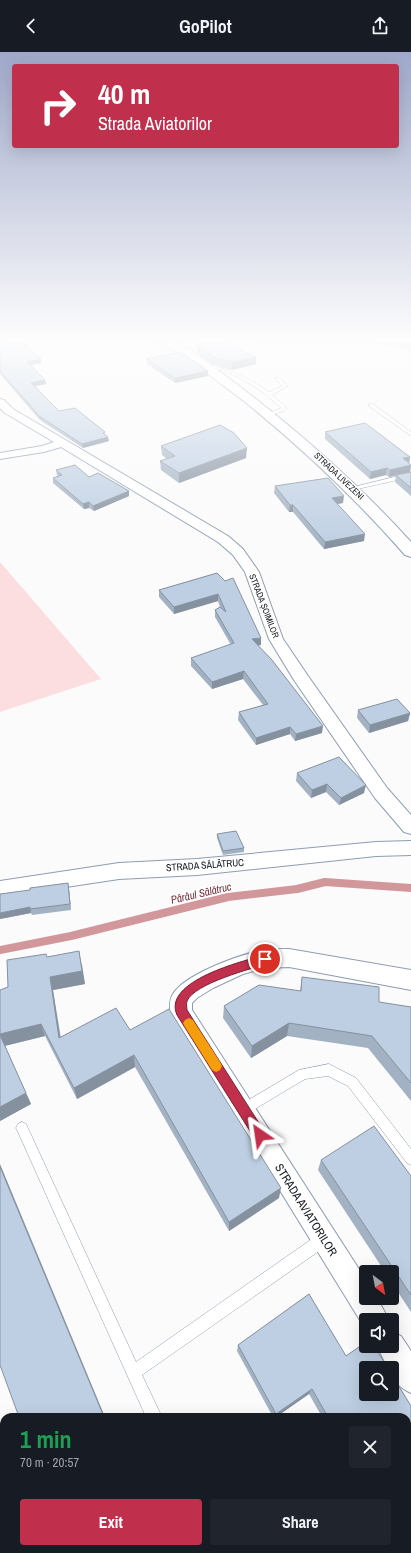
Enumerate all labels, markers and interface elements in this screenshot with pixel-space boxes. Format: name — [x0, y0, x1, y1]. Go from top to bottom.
text: GoPilot — [179, 14, 232, 39]
icon: back — [20, 15, 42, 37]
icon: share — [369, 15, 391, 37]
text: 40 m — [98, 75, 150, 113]
icon: right — [32, 80, 84, 132]
text: Strada Aviatorilor — [98, 111, 212, 136]
street label: STRADA LIVEZENI — [311, 450, 367, 502]
street label: STRADA ȘOIMILOR — [246, 572, 282, 640]
street label: STRADA SĂLĂTRUC — [166, 856, 245, 874]
water label: Pârâul Sălătruc — [169, 879, 233, 907]
pin — [248, 942, 282, 976]
icon: arrive — [254, 948, 276, 970]
position arrow — [239, 1114, 281, 1156]
street label: STRADA AVIATORILOR — [271, 1161, 341, 1259]
north arrow — [359, 1265, 399, 1305]
map controls — [359, 1265, 399, 1401]
button: sound — [359, 1313, 399, 1353]
button: search — [359, 1361, 399, 1401]
text: 1 min — [20, 1423, 71, 1455]
button: close — [349, 1426, 391, 1468]
text: 70 m · 20:57 — [20, 1454, 79, 1471]
button: Exit — [20, 1499, 202, 1545]
button: Share — [210, 1499, 391, 1545]

